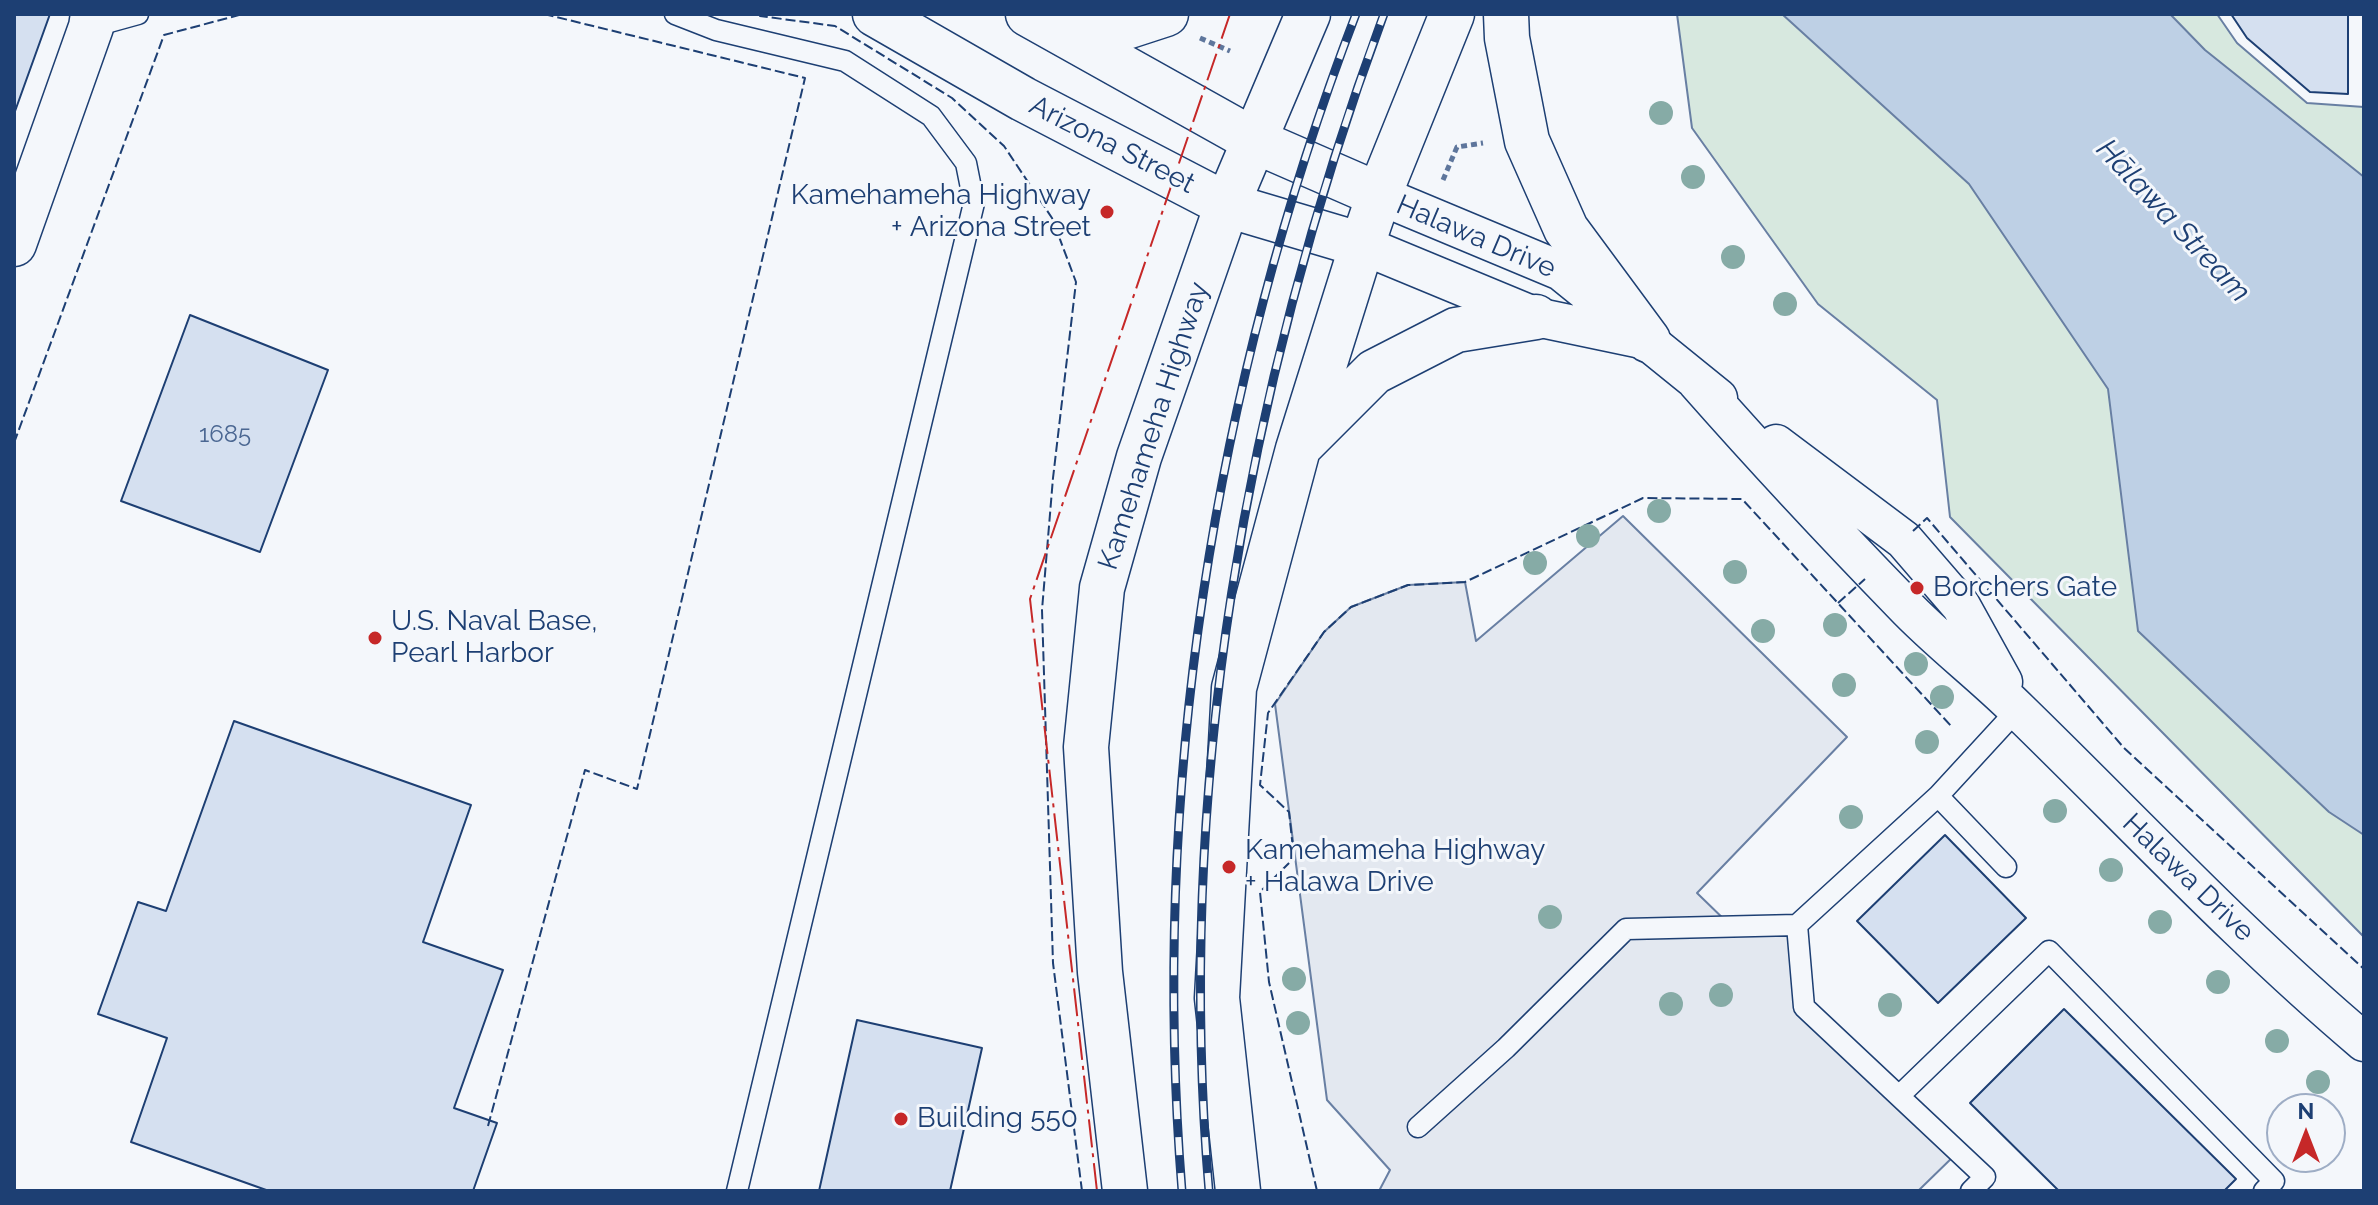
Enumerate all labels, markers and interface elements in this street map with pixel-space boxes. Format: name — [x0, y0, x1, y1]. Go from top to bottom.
street label: Arizona Street — [1024, 89, 1200, 201]
water label: Hālawa Stream — [2088, 132, 2258, 310]
place label: Kamehameha Highway + Arizona Street — [791, 179, 1091, 245]
street label: Halawa Drive — [1391, 188, 1561, 286]
marker: Kamehameha Highway + Arizona Street — [1098, 203, 1116, 221]
street label: Kamehameha Highway — [1092, 278, 1216, 574]
house number: 1685 — [199, 421, 251, 449]
place label: Borchers Gate — [1933, 571, 2117, 605]
marker: Borchers Gate — [1908, 579, 1926, 597]
place label: U.S. Naval Base, Pearl Harbor — [391, 605, 597, 671]
marker: U.S. Naval Base, Pearl Harbor — [366, 629, 384, 647]
street label: Halawa Drive — [2115, 807, 2261, 949]
place label: Kamehameha Highway + Halawa Drive — [1245, 834, 1545, 900]
marker: Kamehameha Highway + Halawa Drive — [1220, 858, 1238, 876]
north arrow — [2266, 1093, 2346, 1173]
text: N — [2298, 1098, 2314, 1124]
place label: Building 550 — [917, 1102, 1078, 1136]
marker: Building 550 — [892, 1110, 910, 1128]

